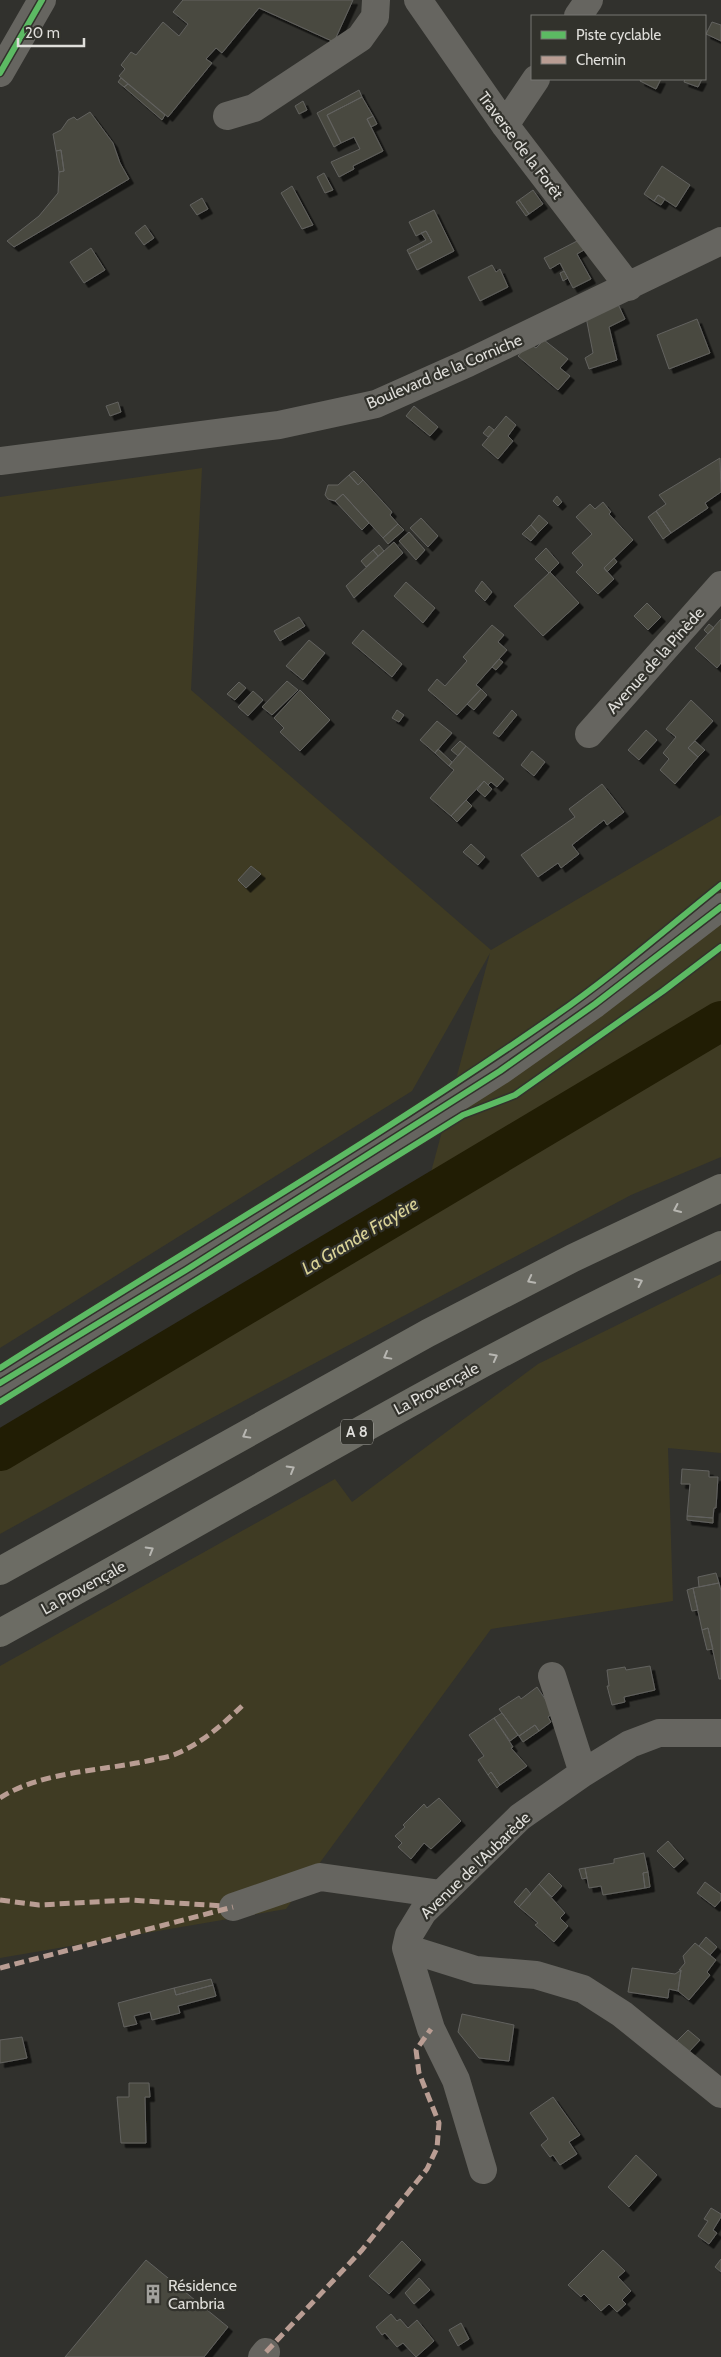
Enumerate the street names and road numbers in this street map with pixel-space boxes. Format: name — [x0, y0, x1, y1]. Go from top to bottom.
street label: Traverse de la Forêt — [474, 88, 568, 203]
street label: Boulevard de la Corniche — [364, 330, 525, 413]
street label: Avenue de la Pinède — [603, 603, 708, 717]
street label: La Provençale — [390, 1358, 482, 1419]
road number: A 8 — [341, 1420, 373, 1444]
street label: La Provençale — [38, 1556, 129, 1618]
street label: Avenue de l'Aubarède — [416, 1808, 534, 1923]

